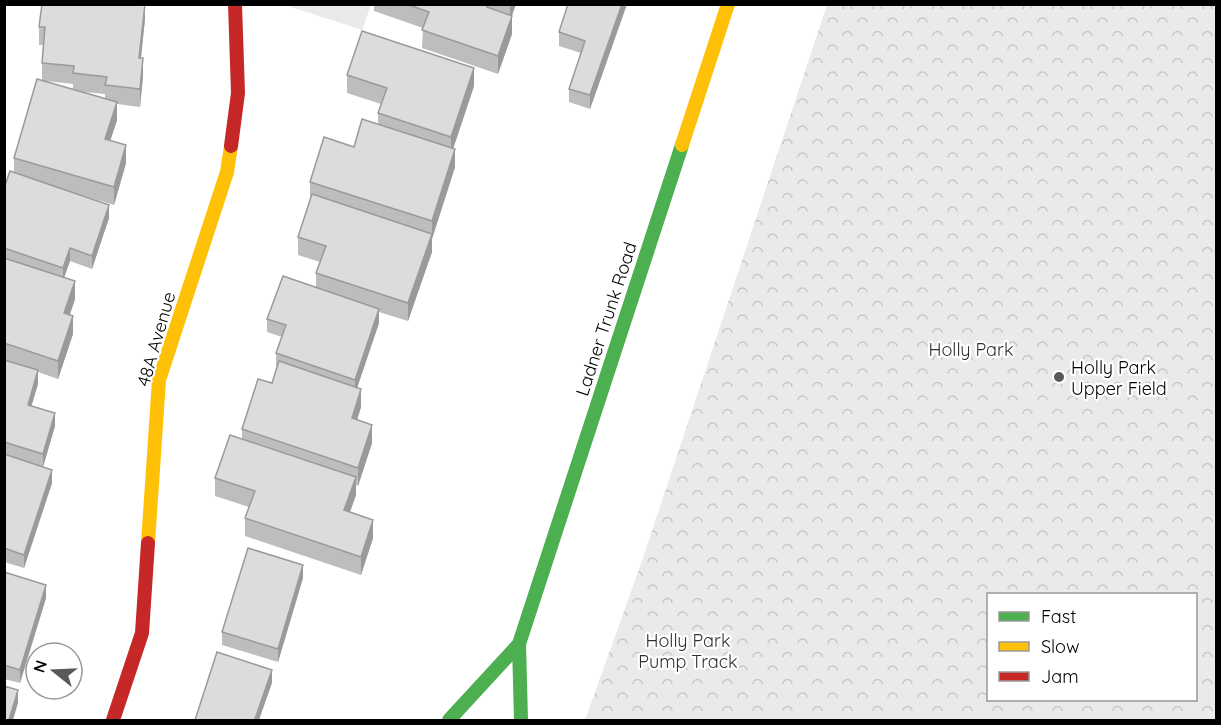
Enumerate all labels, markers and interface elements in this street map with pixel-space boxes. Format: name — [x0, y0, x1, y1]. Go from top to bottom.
street label: Ladner Trunk Road — [570, 239, 642, 399]
street label: 48A Avenue — [132, 289, 180, 389]
park label: Holly Park — [928, 338, 1014, 361]
place label: Holly Park Upper Field — [1071, 356, 1167, 400]
marker: Holly Park Upper Field — [1052, 370, 1066, 384]
legend — [987, 593, 1197, 701]
text: Fast — [1041, 605, 1076, 628]
park label: Holly Park Pump Track — [638, 629, 738, 673]
text: Slow — [1041, 635, 1079, 658]
north arrow — [24, 641, 84, 701]
text: N — [28, 658, 51, 675]
text: Jam — [1041, 665, 1079, 688]

